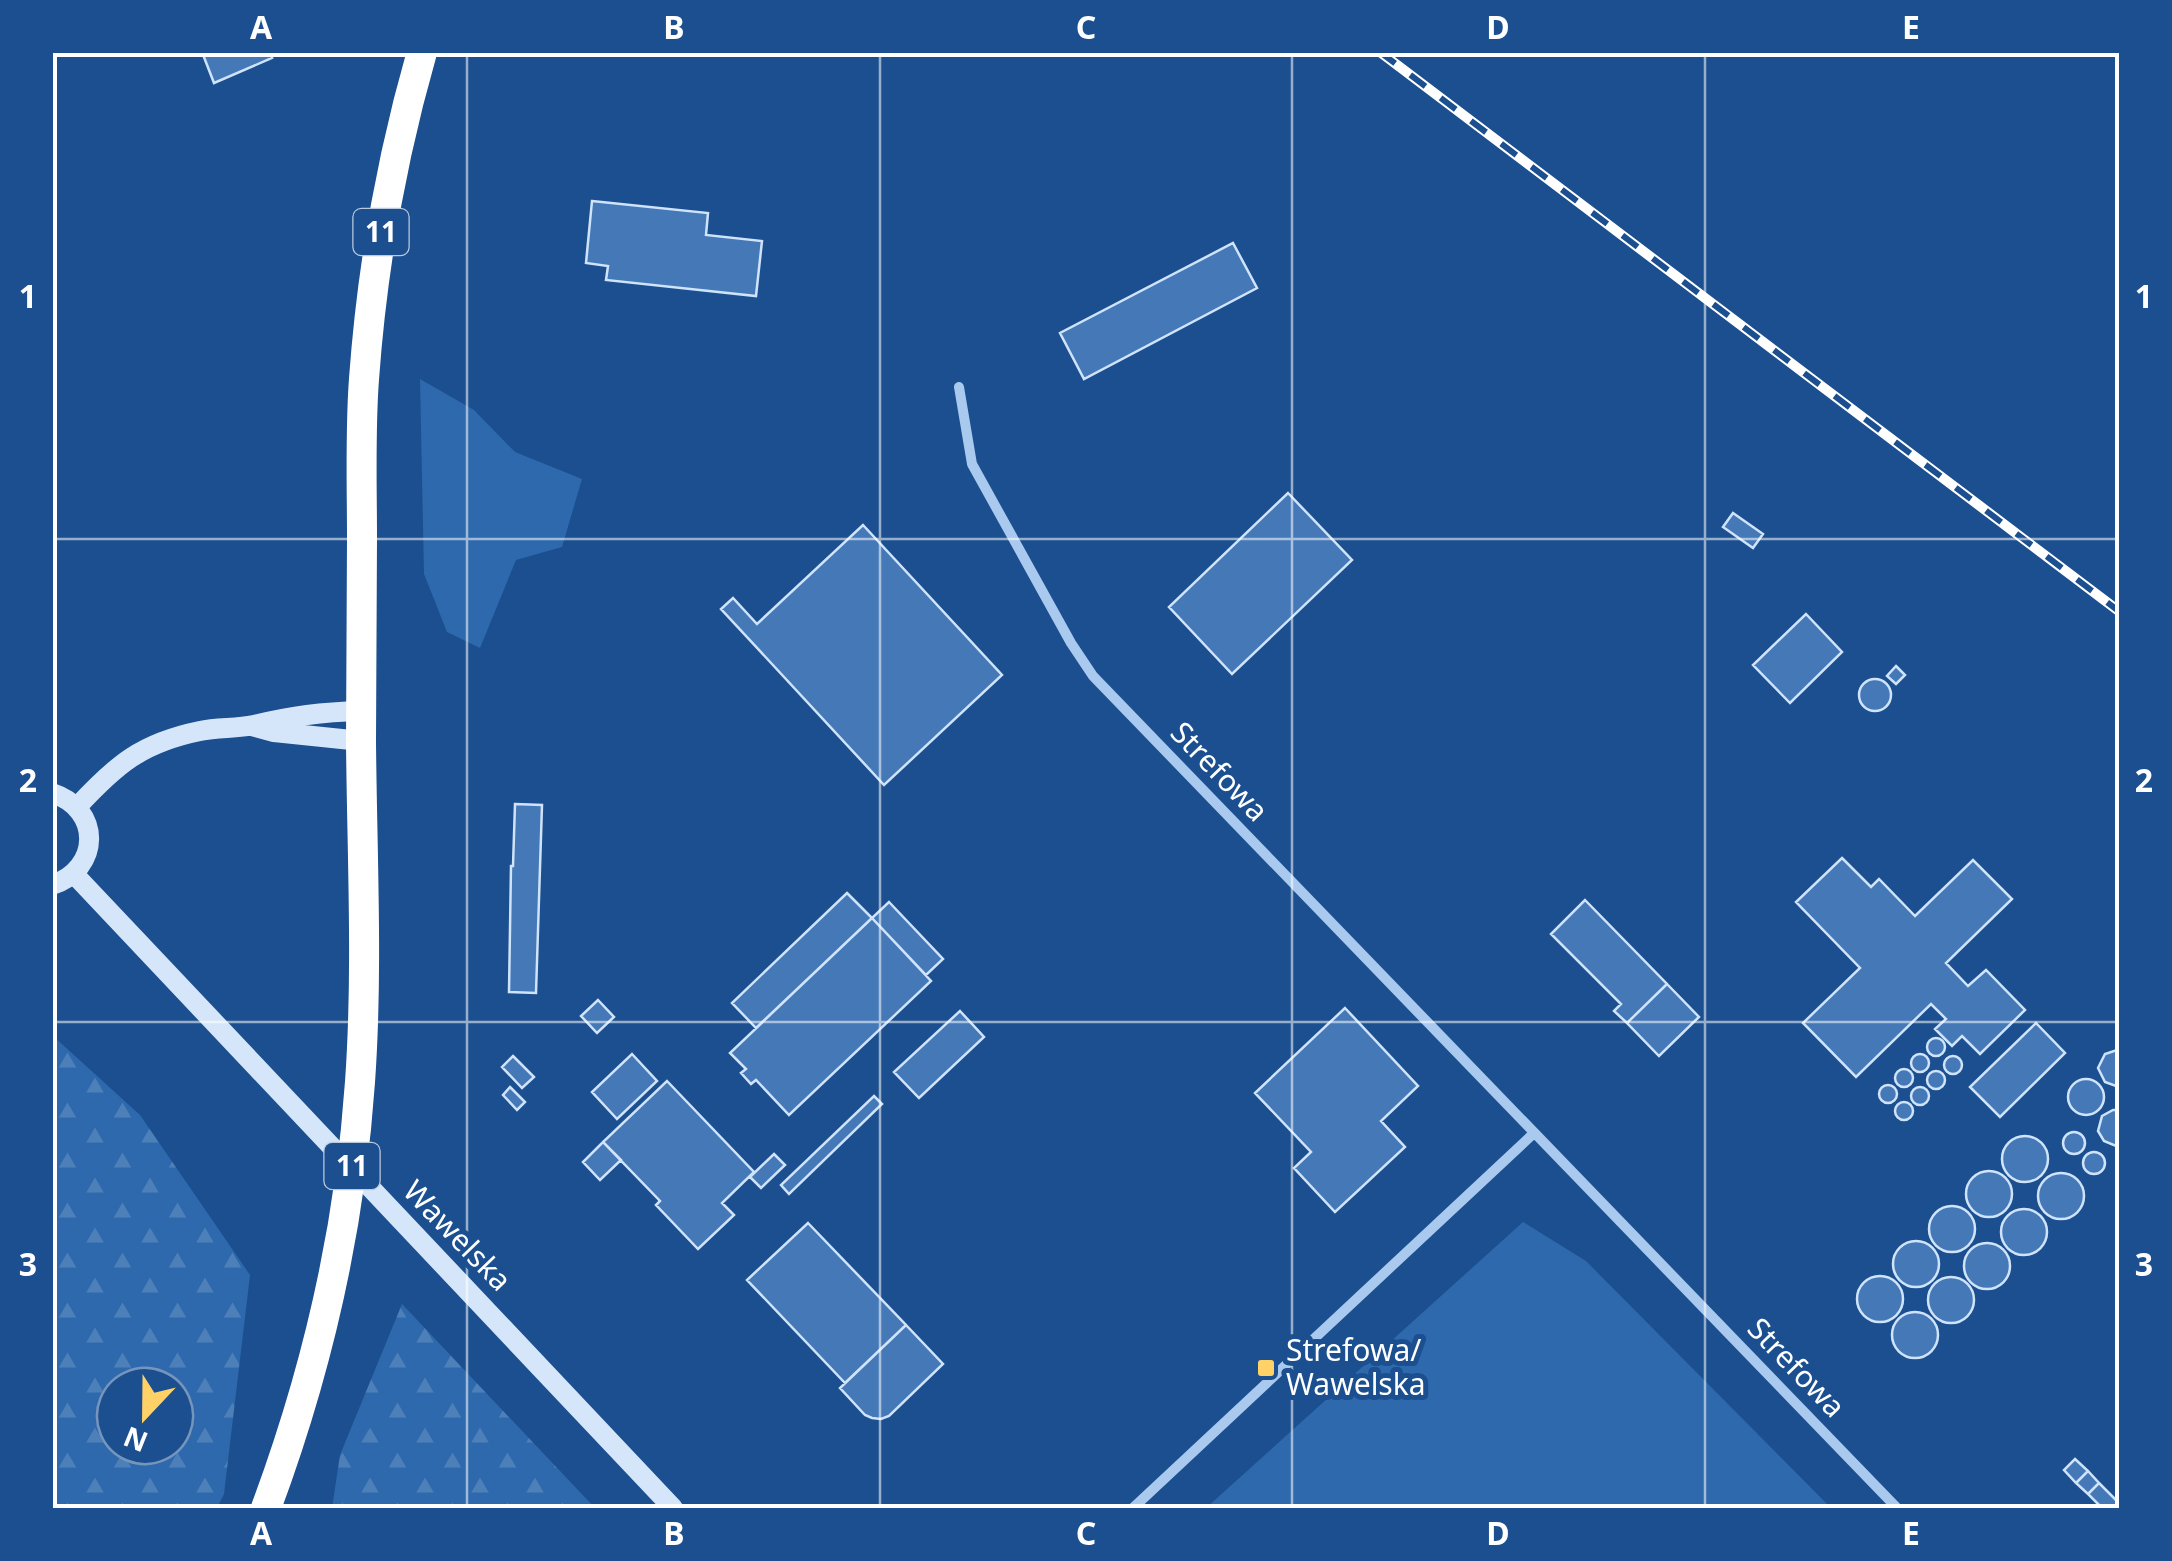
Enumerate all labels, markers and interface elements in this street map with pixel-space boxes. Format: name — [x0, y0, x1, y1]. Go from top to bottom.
text: A — [250, 5, 273, 48]
text: B — [663, 5, 685, 48]
text: C — [1076, 5, 1096, 48]
text: D — [1486, 5, 1510, 48]
text: E — [1902, 5, 1920, 48]
road number: 11 — [354, 209, 408, 255]
text: 1 — [19, 274, 37, 317]
text: 1 — [2135, 274, 2153, 317]
street label: Strefowa — [1162, 712, 1278, 830]
text: 2 — [19, 758, 37, 801]
text: 2 — [2135, 758, 2153, 801]
road number: 11 — [324, 1143, 380, 1189]
street label: Wawelska — [395, 1171, 521, 1299]
text: 3 — [19, 1242, 37, 1285]
text: 3 — [2135, 1242, 2153, 1285]
street label: Strefowa — [1739, 1308, 1855, 1426]
place label: Strefowa/ Wawelska — [1286, 1329, 1426, 1404]
marker: Strefowa/ Wawelska — [1255, 1357, 1277, 1379]
north arrow — [95, 1366, 195, 1466]
text: N — [118, 1418, 153, 1462]
text: A — [250, 1511, 273, 1554]
text: B — [663, 1511, 685, 1554]
text: C — [1076, 1511, 1096, 1554]
text: D — [1486, 1511, 1510, 1554]
text: E — [1902, 1511, 1920, 1554]

